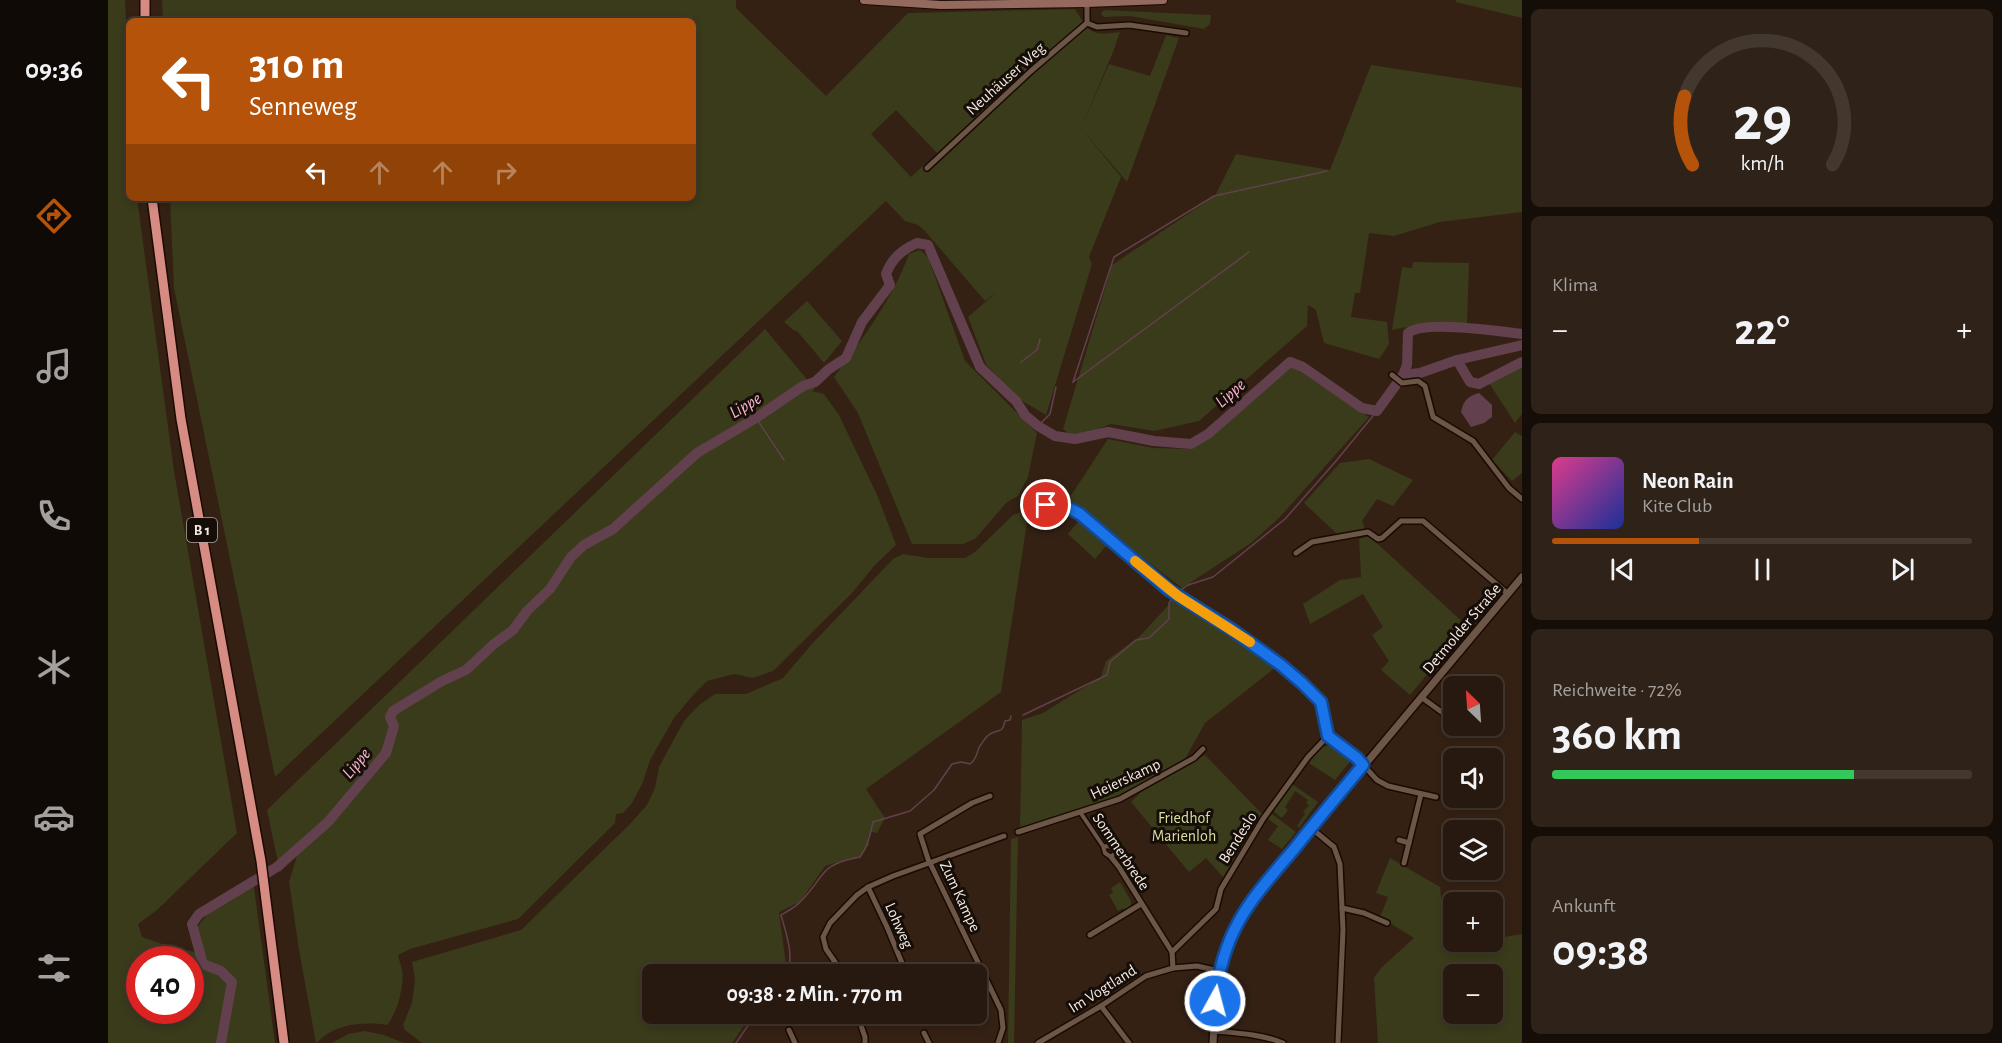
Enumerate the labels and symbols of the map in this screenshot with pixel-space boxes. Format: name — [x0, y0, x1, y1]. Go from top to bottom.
street label: Neuhäuser Weg — [963, 39, 1048, 118]
water label: Lippe — [1212, 376, 1249, 412]
water label: Lippe — [726, 389, 765, 422]
pin — [1020, 479, 1071, 530]
road number: B 1 — [187, 518, 217, 542]
street label: Detmolder Straße — [1420, 581, 1504, 677]
north arrow — [1443, 676, 1503, 736]
water label: Lippe — [339, 745, 375, 782]
street label: Heierskamp — [1088, 756, 1163, 802]
street label: Bendeslo — [1216, 809, 1260, 866]
street label: Sommerbrede — [1090, 810, 1153, 893]
park label: Friedhof Marienloh — [1152, 810, 1216, 844]
street label: Zum Kampe — [937, 859, 983, 934]
street label: Lohweg — [882, 900, 916, 951]
speed limit sign: 40 — [126, 946, 204, 1024]
street label: Im Vogtland — [1066, 962, 1139, 1016]
position arrow — [1183, 969, 1247, 1033]

